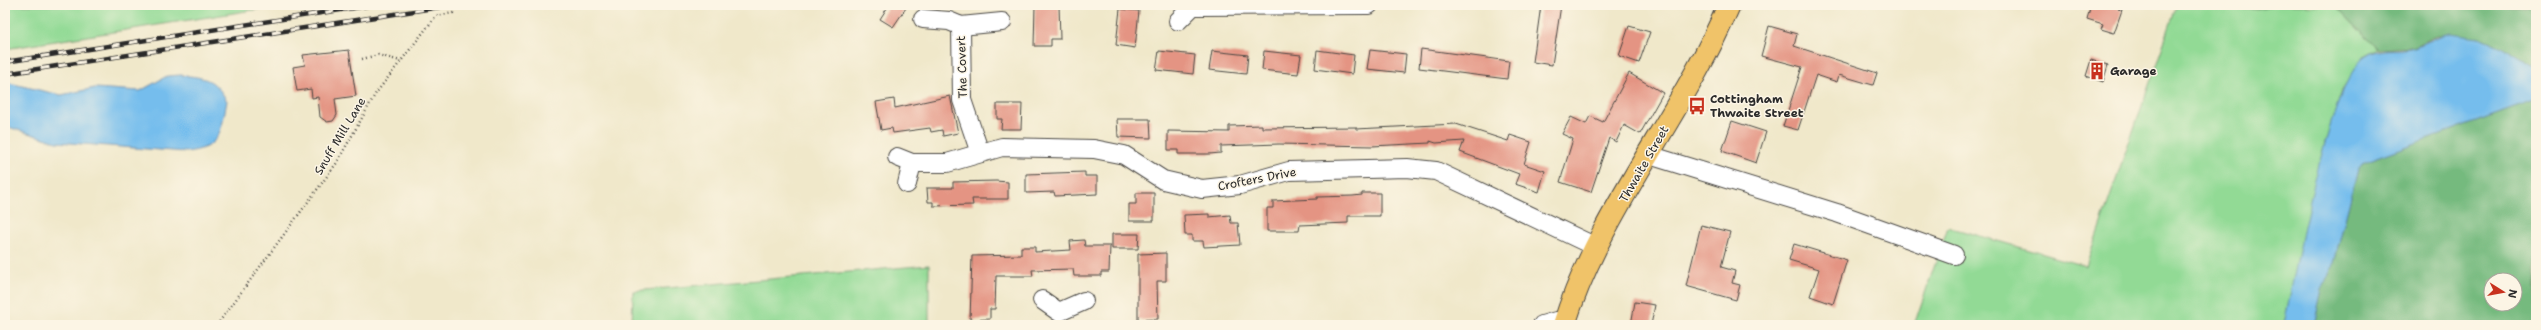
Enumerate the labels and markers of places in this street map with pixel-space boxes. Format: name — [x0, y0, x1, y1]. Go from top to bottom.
building icon: Garage — [2087, 61, 2107, 81]
place label: Garage — [2110, 63, 2157, 79]
place label: Cottingham Thwaite Street — [1710, 91, 1804, 121]
bus stop icon: Cottingham Thwaite Street — [1687, 96, 1707, 116]

